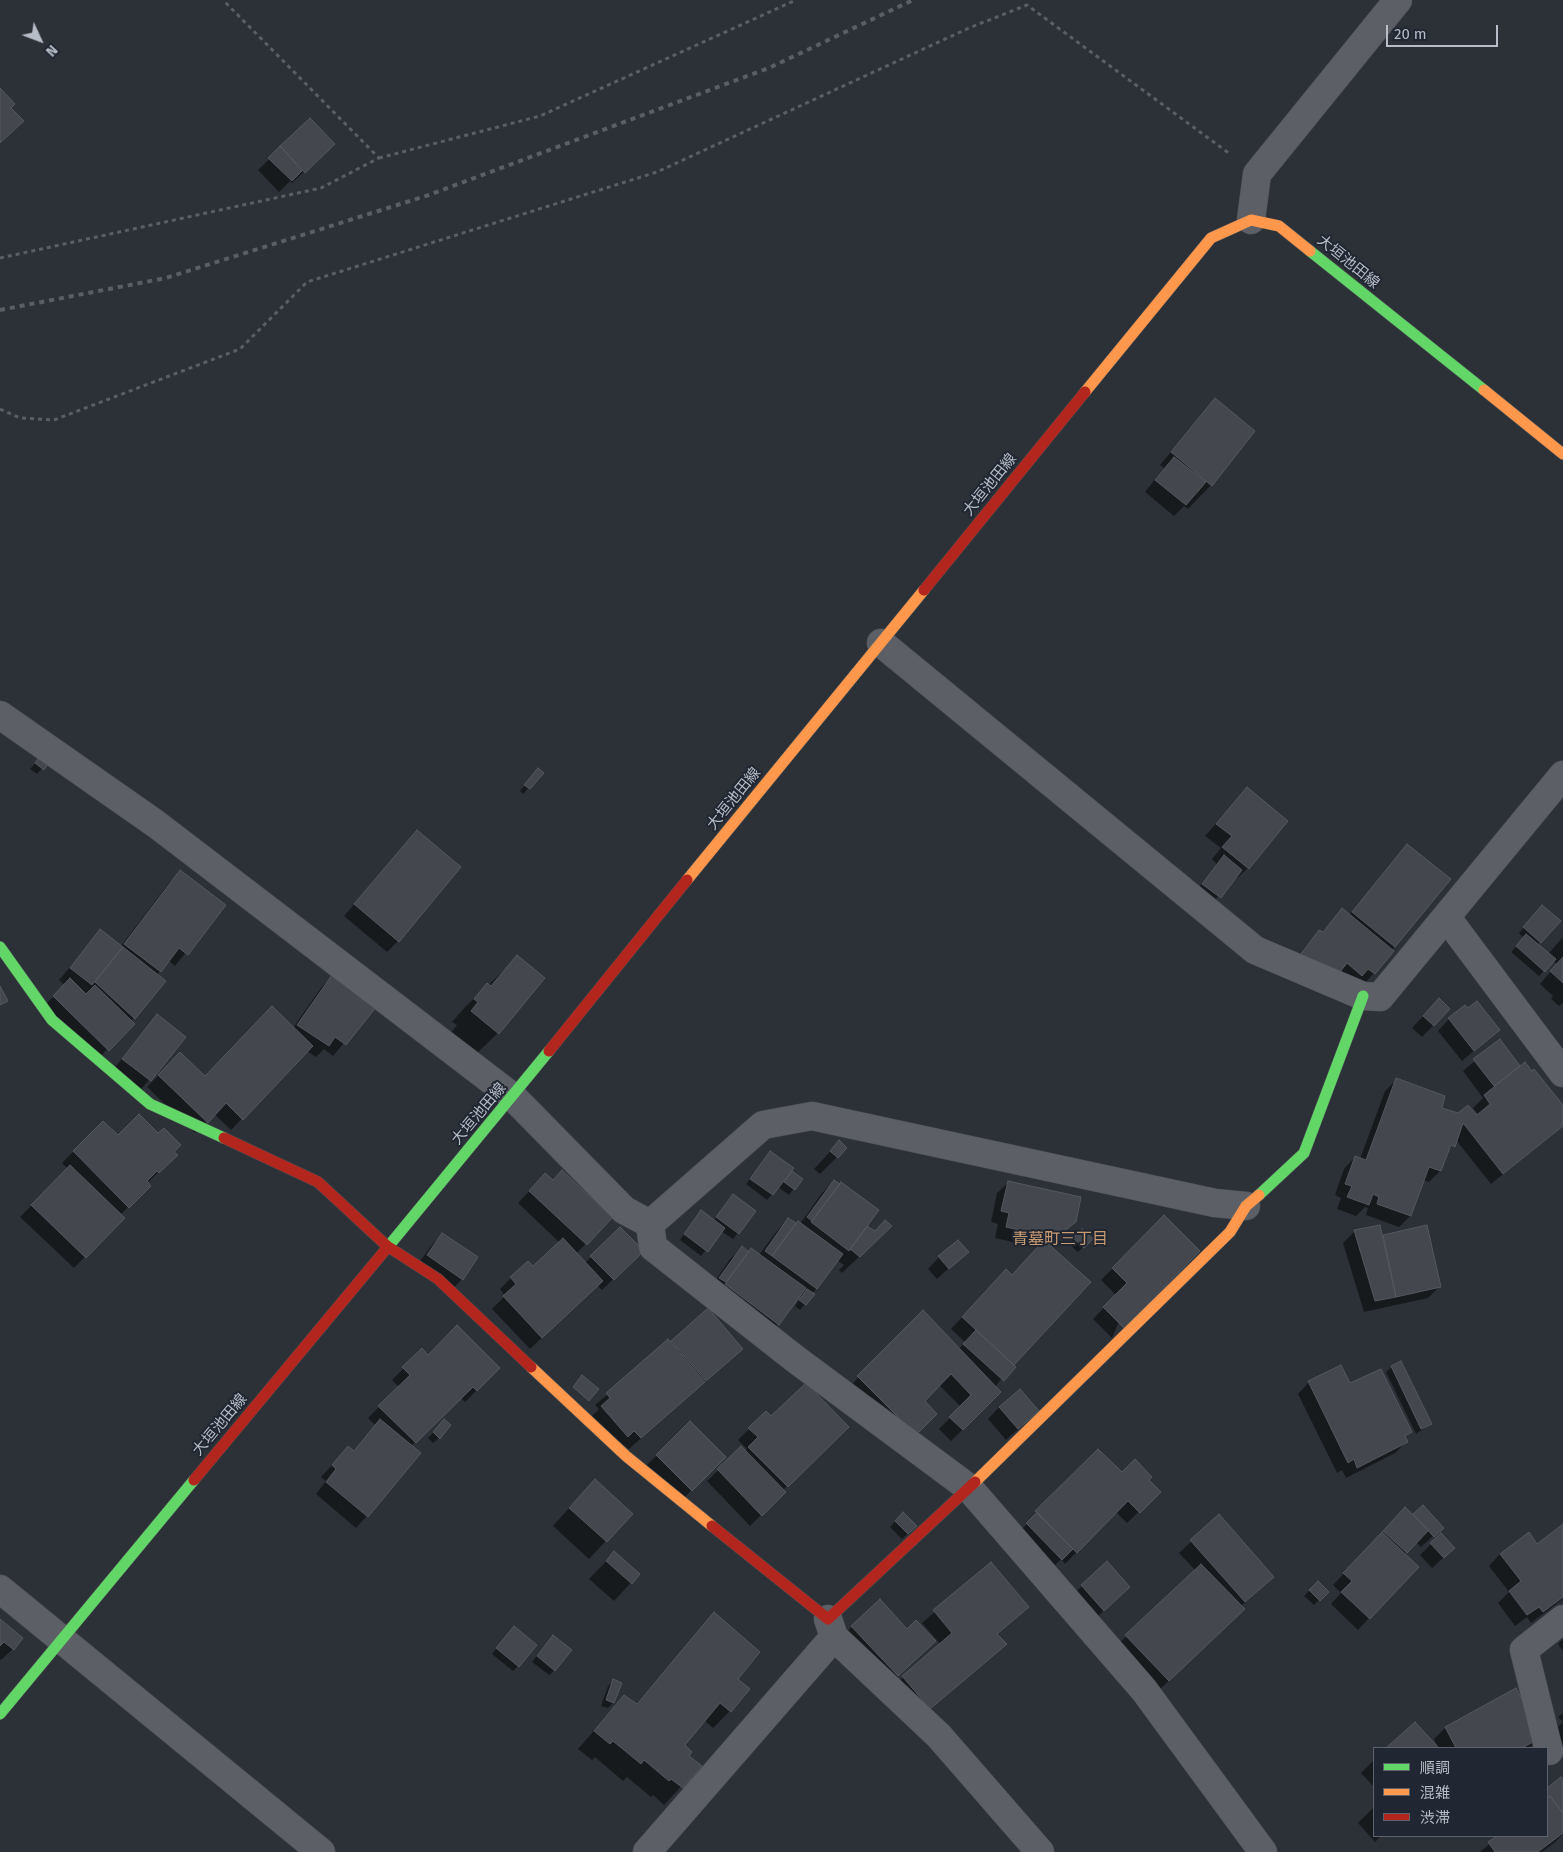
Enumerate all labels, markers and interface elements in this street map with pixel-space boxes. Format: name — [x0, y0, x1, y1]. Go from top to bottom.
north arrow — [15, 15, 65, 65]
scale bar — [1388, 15, 1500, 47]
text: 20 m — [1394, 25, 1427, 43]
text: N — [42, 41, 61, 60]
street label: 大垣池田線 — [1313, 231, 1383, 293]
street label: 大垣池田線 — [959, 450, 1021, 520]
street label: 大垣池田線 — [703, 764, 765, 834]
street label: 大垣池田線 — [448, 1079, 510, 1149]
district label: 青墓町三丁目 — [1012, 1230, 1108, 1250]
street label: 大垣池田線 — [189, 1390, 251, 1460]
legend — [1373, 1747, 1548, 1837]
text: 順調 — [1420, 1759, 1450, 1777]
text: 混雑 — [1420, 1784, 1450, 1802]
text: 渋滞 — [1420, 1809, 1450, 1827]

